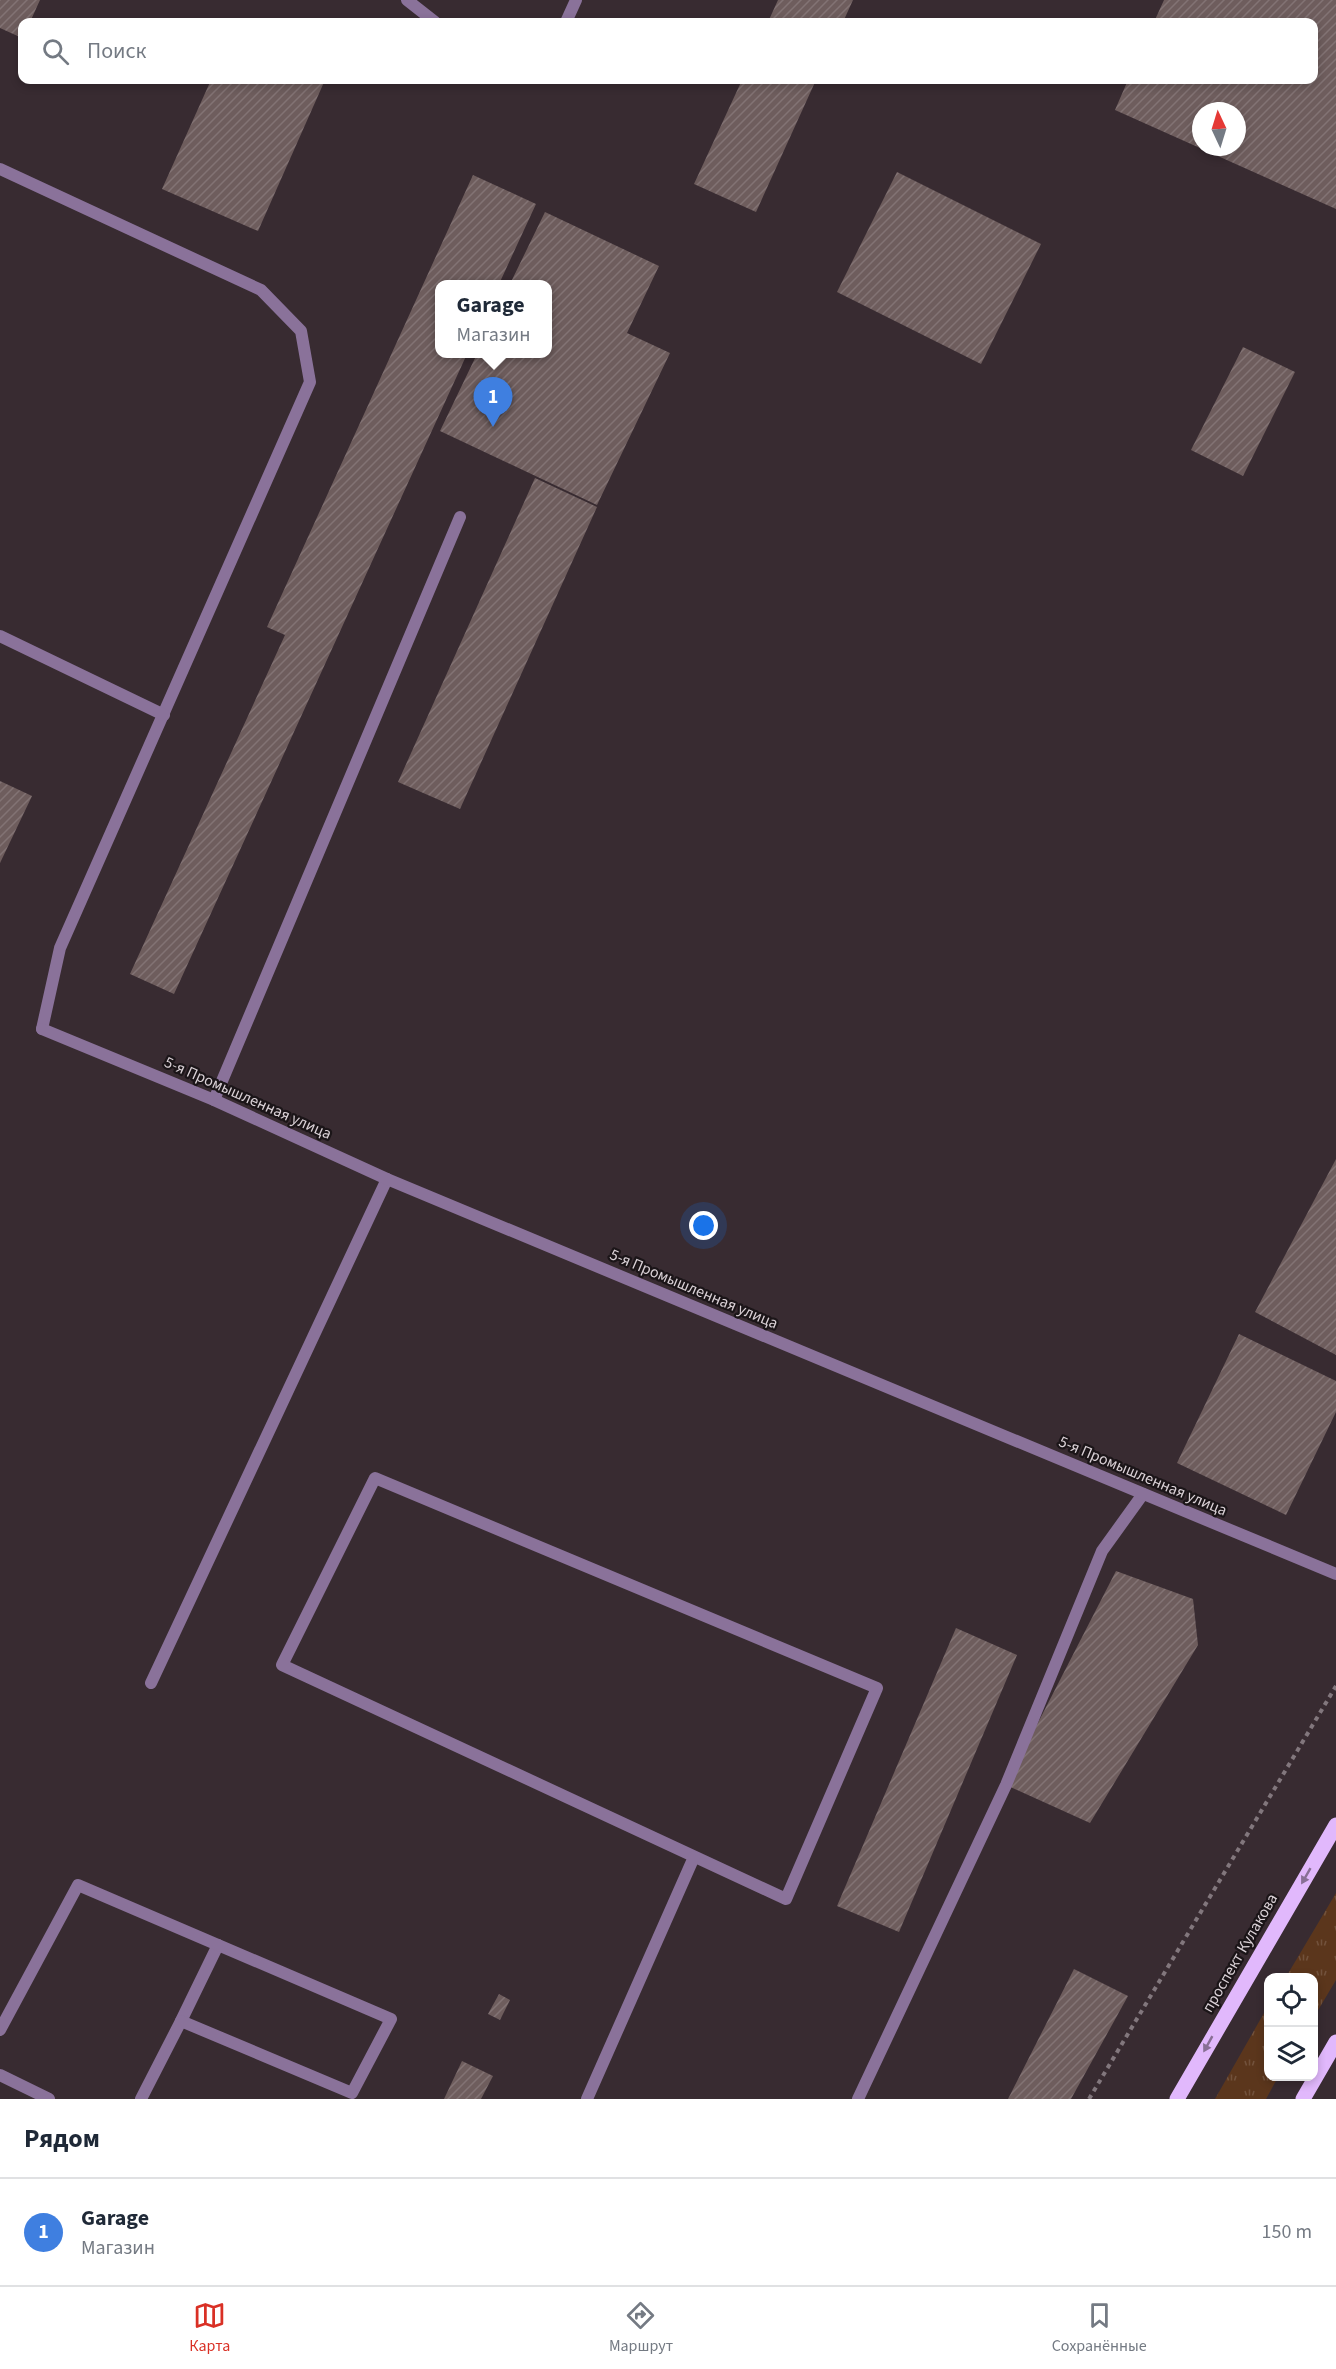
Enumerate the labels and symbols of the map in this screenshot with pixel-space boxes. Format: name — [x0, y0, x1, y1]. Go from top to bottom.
north arrow — [1192, 102, 1246, 156]
pin: 1 — [474, 378, 512, 427]
street label: 5-я Промышленная улица — [161, 1051, 335, 1145]
your location — [689, 1211, 718, 1240]
street label: 5-я Промышленная улица — [606, 1244, 782, 1334]
street label: 5-я Промышленная улица — [1055, 1431, 1231, 1521]
one-way arrow — [1301, 1868, 1312, 1884]
street label: проспект Кулакова — [1197, 1889, 1283, 2017]
one-way arrow — [1203, 2036, 1213, 2053]

